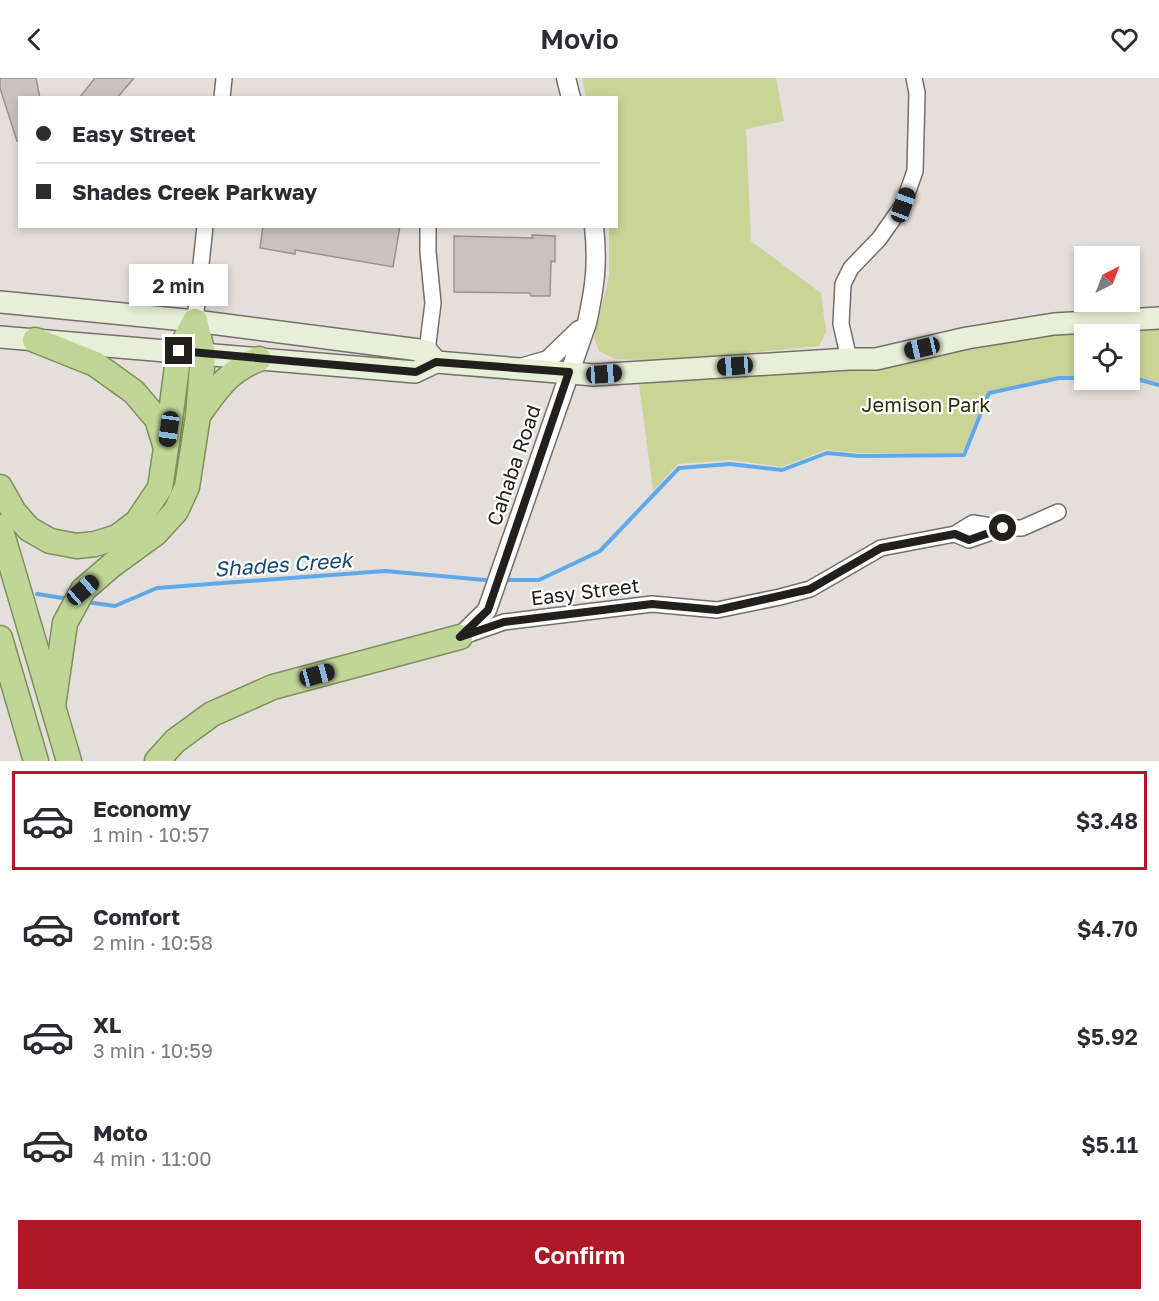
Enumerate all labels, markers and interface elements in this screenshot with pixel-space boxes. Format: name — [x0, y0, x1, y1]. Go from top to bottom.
icon: back — [18, 23, 51, 56]
text: Movio — [540, 23, 619, 55]
icon: heart — [1108, 23, 1141, 56]
text: Easy Street — [72, 120, 196, 147]
text: Shades Creek Parkway — [72, 178, 317, 205]
car — [888, 185, 918, 225]
north arrow — [1074, 246, 1140, 312]
map controls — [1074, 246, 1140, 390]
callout: 2 min — [130, 264, 228, 306]
text: 2 min — [153, 273, 205, 297]
button: locate — [1074, 324, 1140, 390]
car — [902, 335, 942, 361]
route end — [165, 337, 192, 364]
car — [716, 356, 754, 376]
car — [585, 364, 623, 384]
park label: Jemison Park — [862, 392, 990, 416]
street label: Cahaba Road — [481, 401, 545, 529]
car — [158, 410, 180, 448]
route start — [989, 514, 1016, 541]
water label: Shades Creek — [213, 546, 355, 582]
car — [64, 571, 102, 609]
street label: Easy Street — [529, 572, 641, 610]
car — [297, 662, 337, 688]
icon: car — [21, 794, 75, 848]
text: Economy — [93, 795, 191, 822]
text: $3.48 — [1076, 807, 1138, 834]
text: 1 min · 10:57 — [93, 822, 209, 846]
icon: car — [21, 902, 75, 956]
text: Comfort — [93, 903, 180, 930]
text: $4.70 — [1077, 915, 1138, 942]
text: 2 min · 10:58 — [93, 930, 213, 954]
icon: car — [21, 1010, 75, 1064]
text: XL — [93, 1011, 121, 1038]
text: $5.92 — [1077, 1023, 1138, 1050]
text: 3 min · 10:59 — [93, 1038, 213, 1062]
icon: car — [21, 1118, 75, 1172]
text: Moto — [93, 1119, 148, 1146]
text: $5.11 — [1081, 1131, 1138, 1158]
text: 4 min · 11:00 — [93, 1146, 212, 1170]
button: Confirm — [18, 1220, 1141, 1289]

